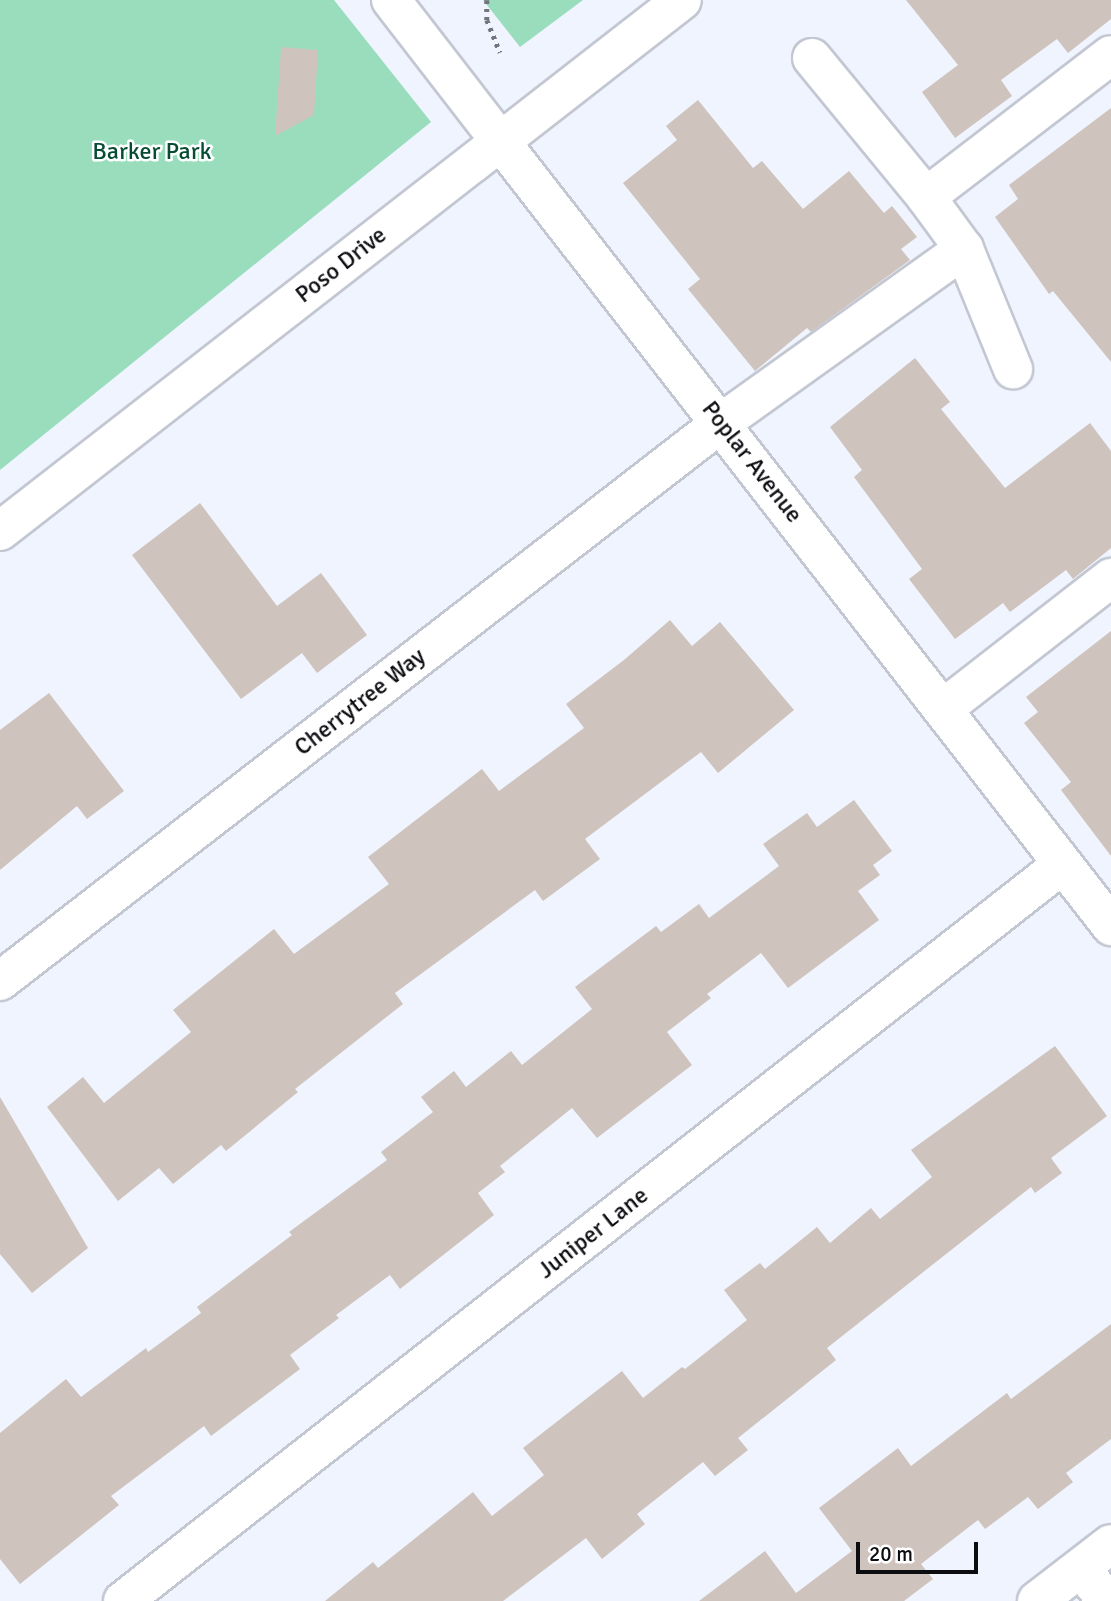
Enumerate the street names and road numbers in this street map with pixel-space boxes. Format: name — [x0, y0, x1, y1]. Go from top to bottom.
street label: Poso Drive — [290, 221, 392, 309]
street label: Poplar Avenue — [696, 395, 808, 529]
street label: Cherrytree Way — [289, 642, 431, 762]
street label: Juniper Lane — [532, 1181, 654, 1285]

